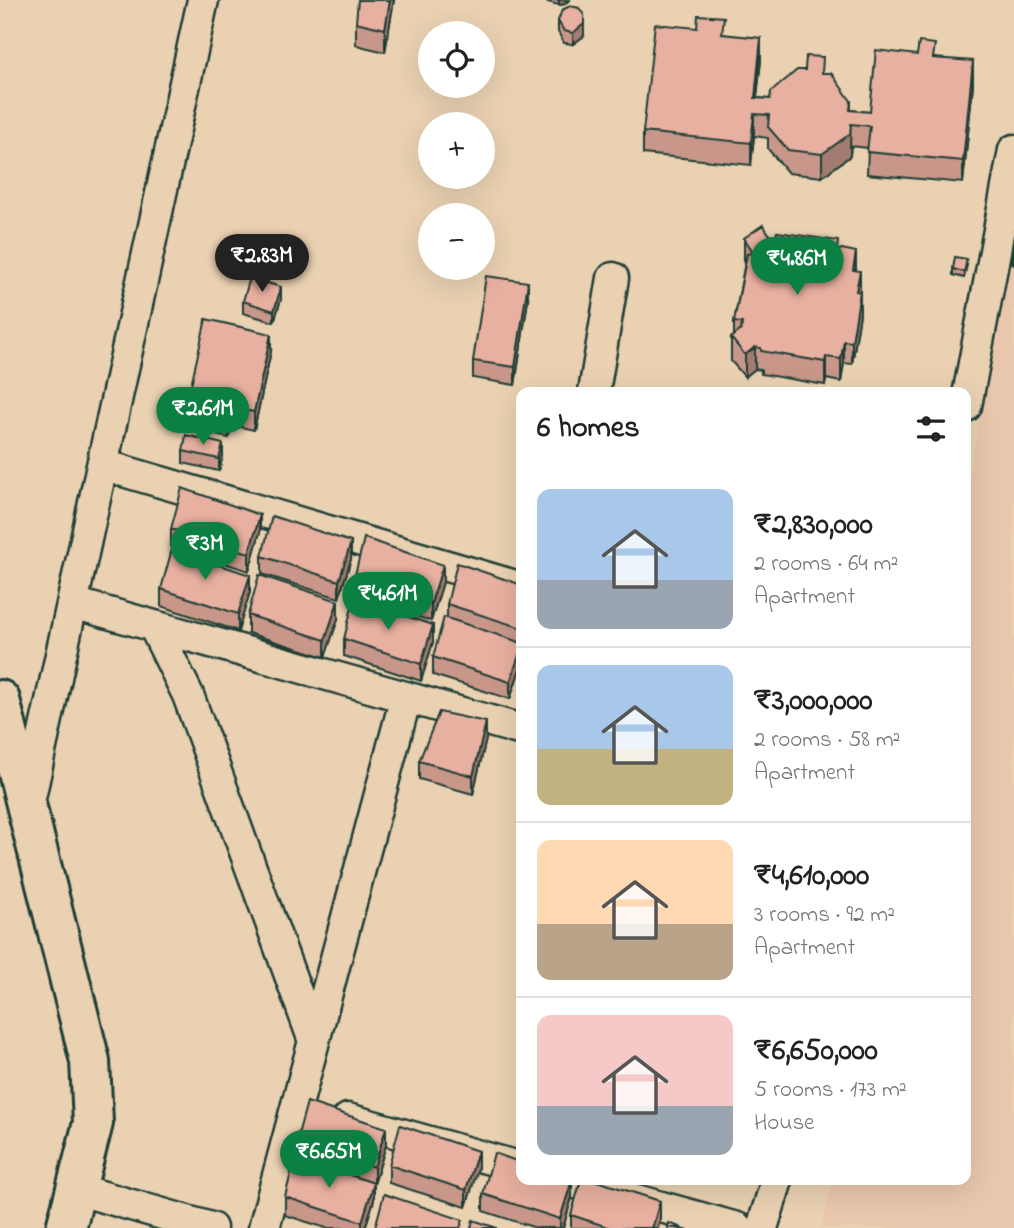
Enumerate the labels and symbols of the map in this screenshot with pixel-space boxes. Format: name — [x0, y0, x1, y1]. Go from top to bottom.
pin: ₹2.83M — [205, 234, 319, 294]
pin: ₹4.86M — [740, 238, 854, 297]
pin: ₹2.61M — [146, 388, 260, 447]
pin: ₹3M — [171, 522, 239, 582]
pin: ₹4.61M — [331, 572, 445, 632]
pin: ₹6.65M — [272, 1130, 386, 1190]

